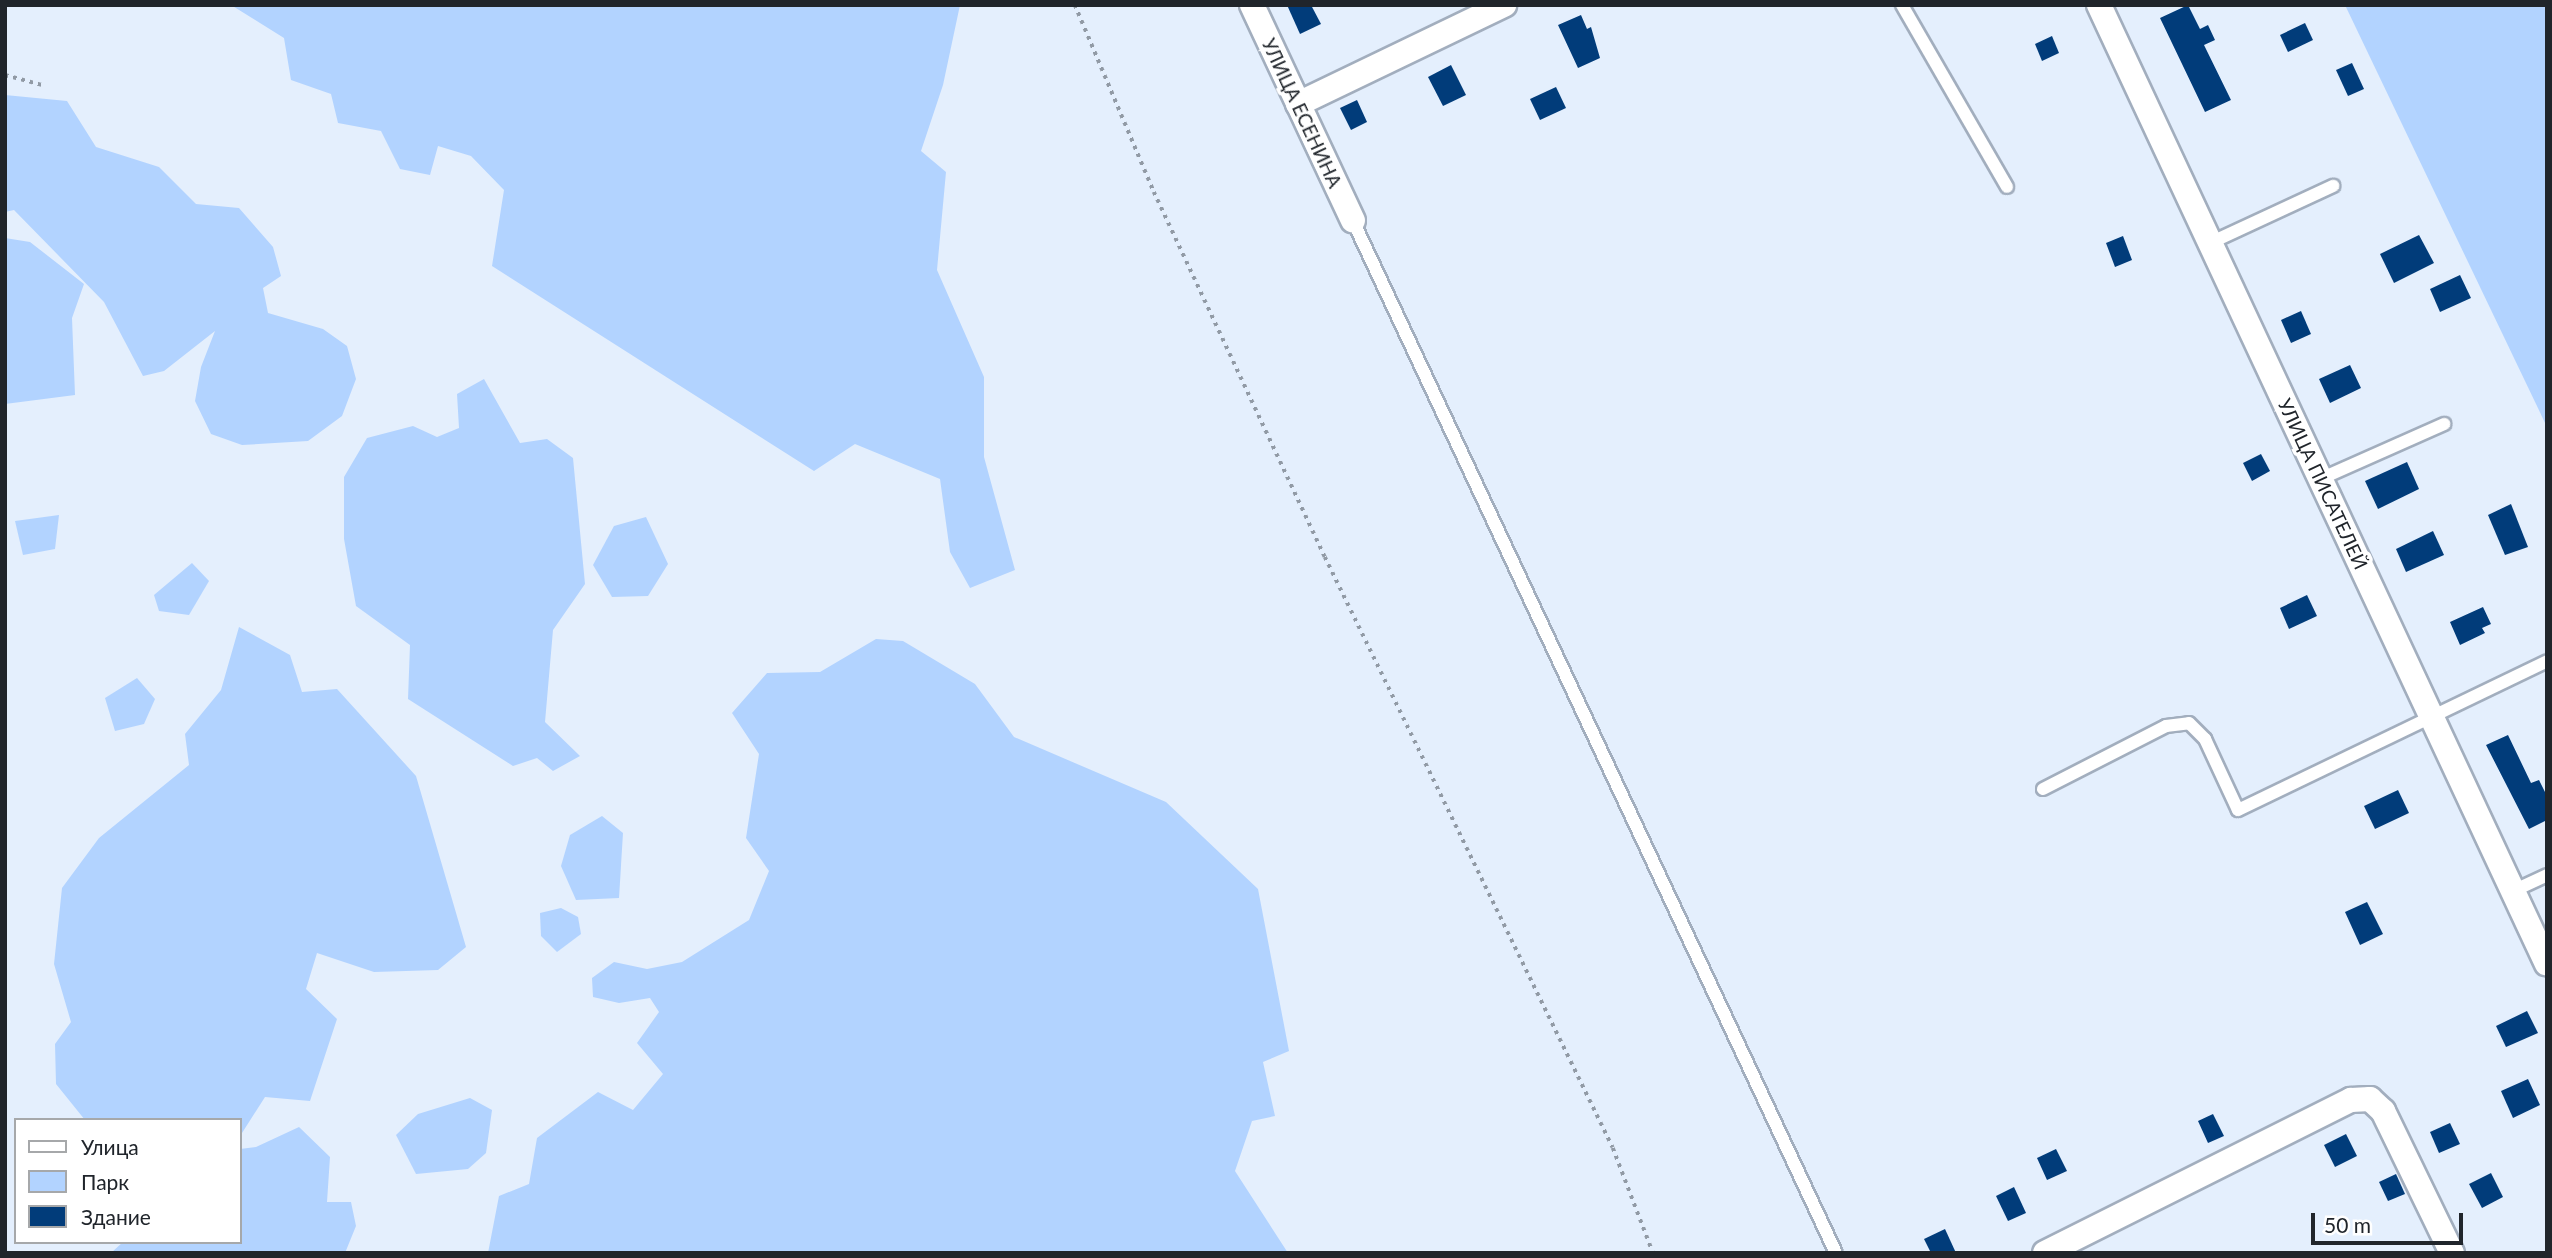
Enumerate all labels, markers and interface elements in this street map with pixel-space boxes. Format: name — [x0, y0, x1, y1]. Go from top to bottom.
street label: УЛИЦА ЕСЕНИНА — [1257, 35, 1347, 191]
street label: УЛИЦА ПИСАТЕЛЕЙ — [2273, 395, 2373, 573]
legend — [14, 1118, 242, 1244]
text: Улица — [81, 1134, 139, 1159]
text: Парк — [81, 1169, 129, 1194]
scale bar — [2314, 1198, 2466, 1242]
text: Здание — [81, 1204, 151, 1229]
text: 50 m — [2324, 1212, 2371, 1237]

